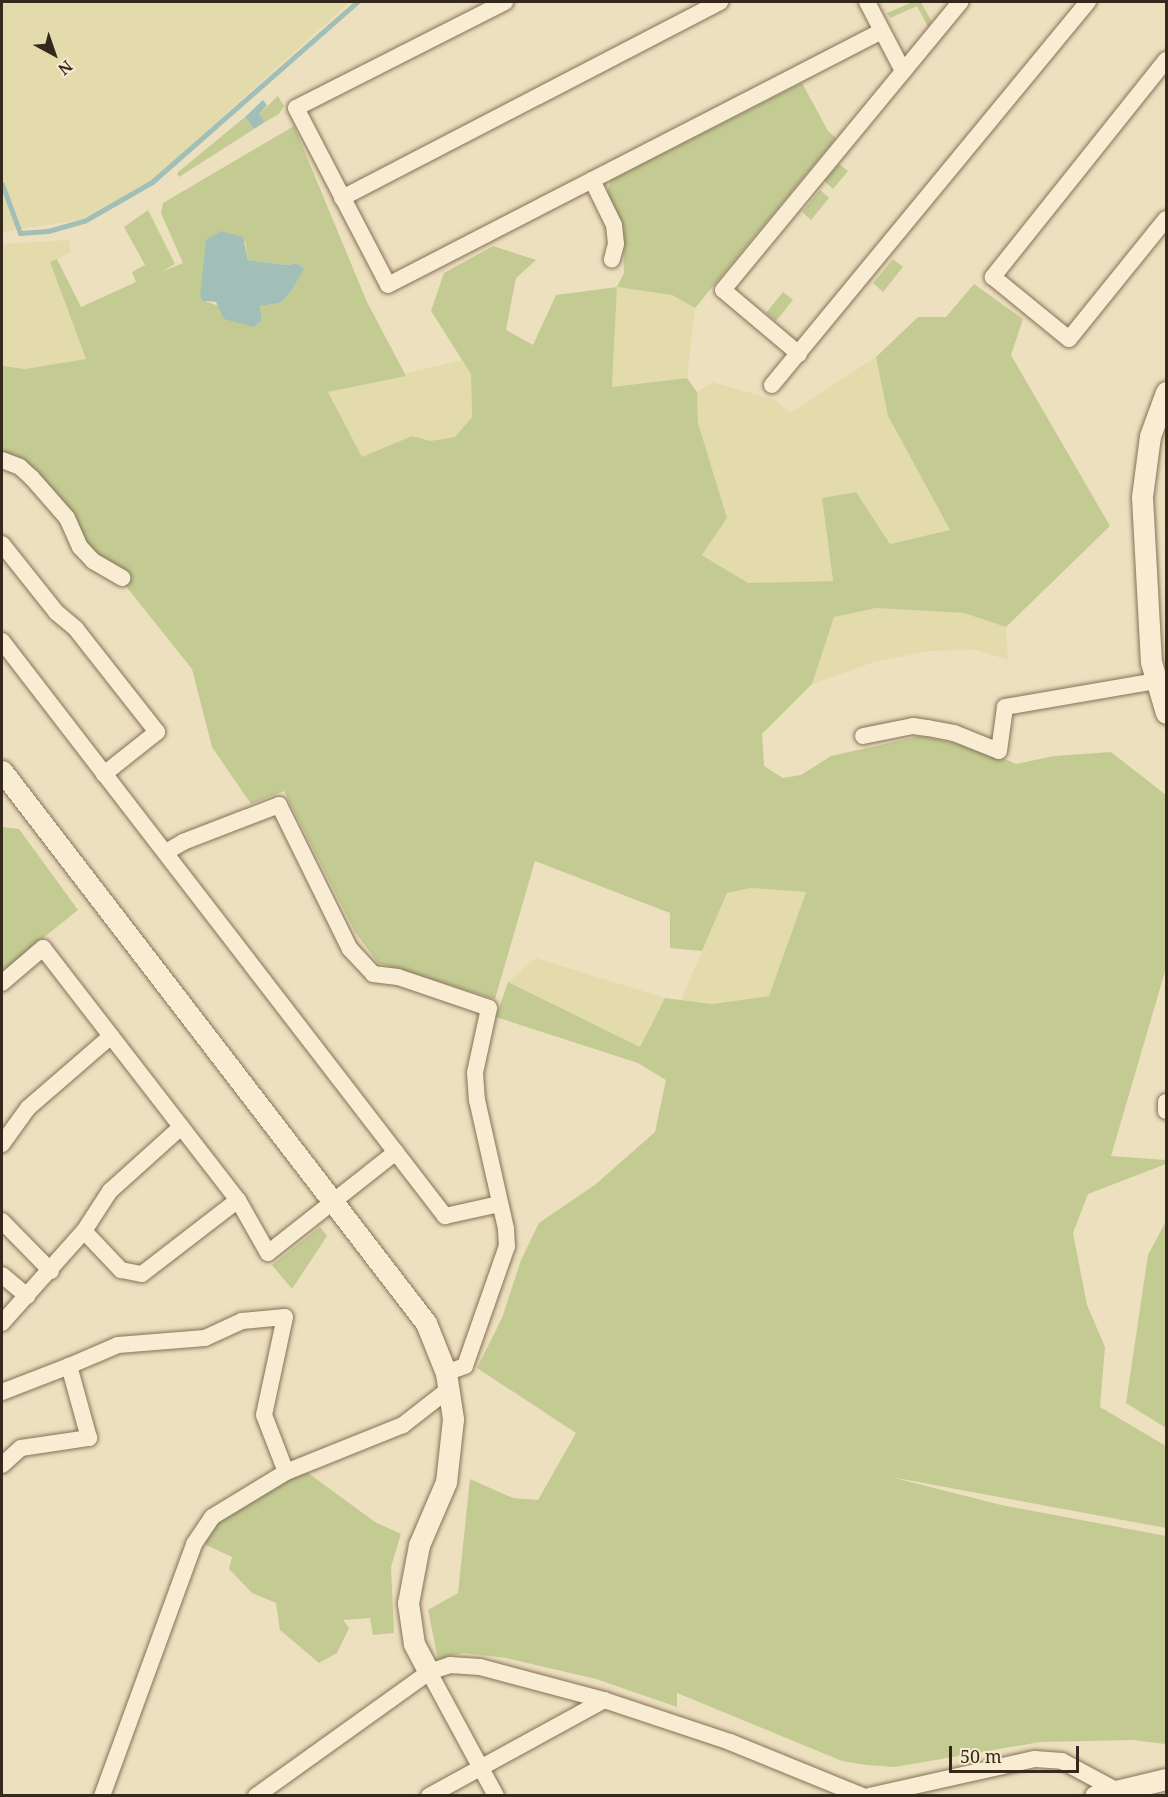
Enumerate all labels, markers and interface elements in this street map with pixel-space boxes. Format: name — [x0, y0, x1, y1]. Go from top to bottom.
north arrow — [24, 24, 84, 84]
text: N — [54, 55, 77, 80]
scale bar — [952, 1734, 1082, 1772]
text: 50 m — [960, 1744, 1002, 1768]

